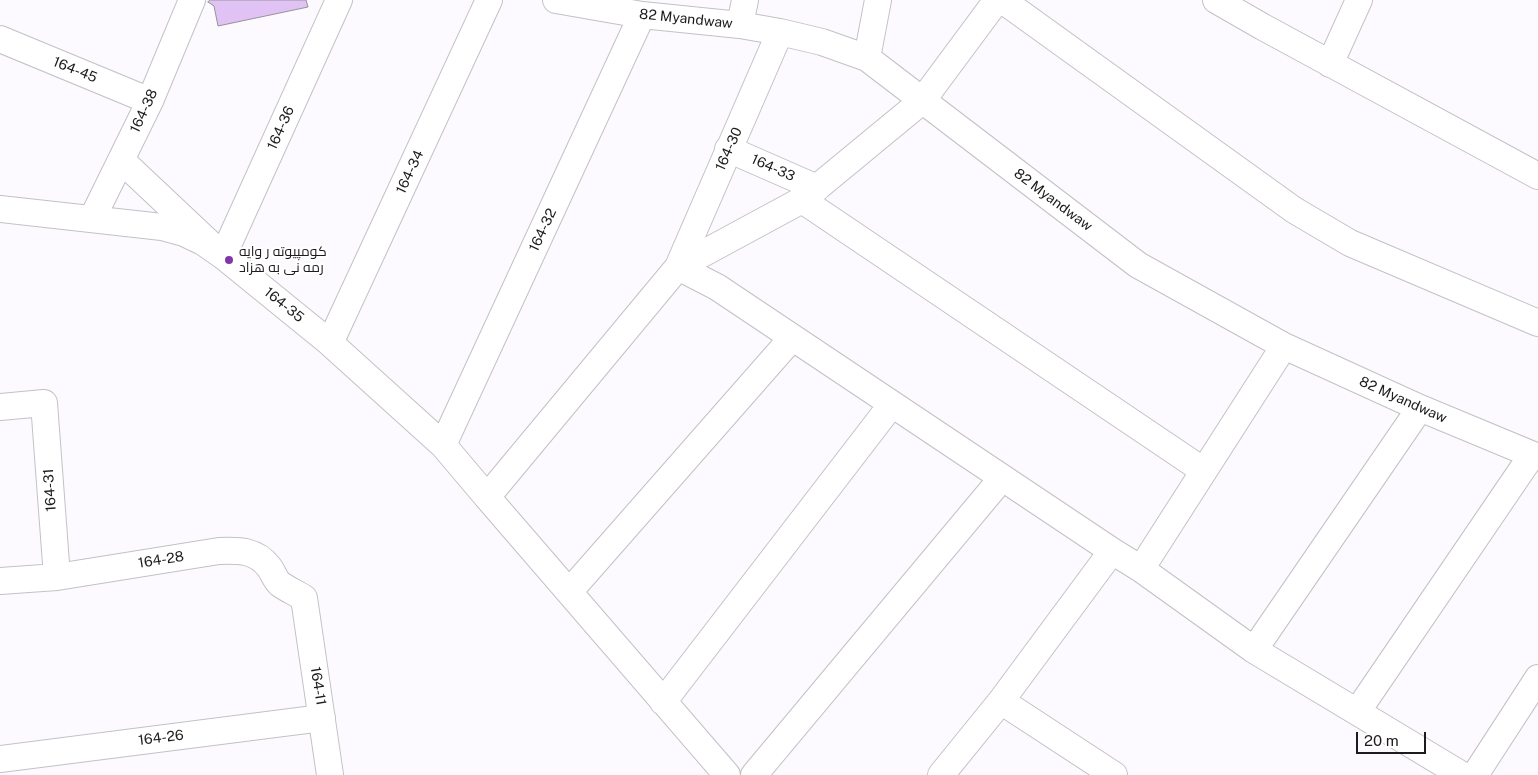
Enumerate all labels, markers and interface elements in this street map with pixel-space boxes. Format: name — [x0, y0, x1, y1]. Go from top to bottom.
street label: 82 Myandwaw — [638, 6, 734, 32]
street label: 164-45 — [50, 54, 100, 86]
street label: 164-38 — [127, 86, 161, 136]
street label: 164-36 — [264, 104, 298, 152]
street label: 164-30 — [712, 125, 746, 173]
street label: 164-34 — [393, 148, 427, 196]
street label: 164-33 — [749, 151, 797, 185]
street label: 82 Myandwaw — [1010, 165, 1096, 235]
street label: 164-32 — [526, 206, 560, 254]
place label: کومپیوته ر وایه رمه نی به هزاد — [239, 244, 327, 276]
marker: کومپیوته ر وایه رمه نی به هزاد — [223, 254, 235, 266]
street label: 164-35 — [261, 284, 307, 326]
street label: 82 Myandwaw — [1357, 373, 1449, 427]
street label: 164-31 — [40, 468, 60, 512]
street label: 164-28 — [137, 548, 185, 572]
street label: 164-11 — [307, 666, 329, 706]
scale bar — [1358, 722, 1428, 754]
street label: 164-26 — [137, 727, 185, 749]
text: 20 m — [1364, 732, 1399, 749]

